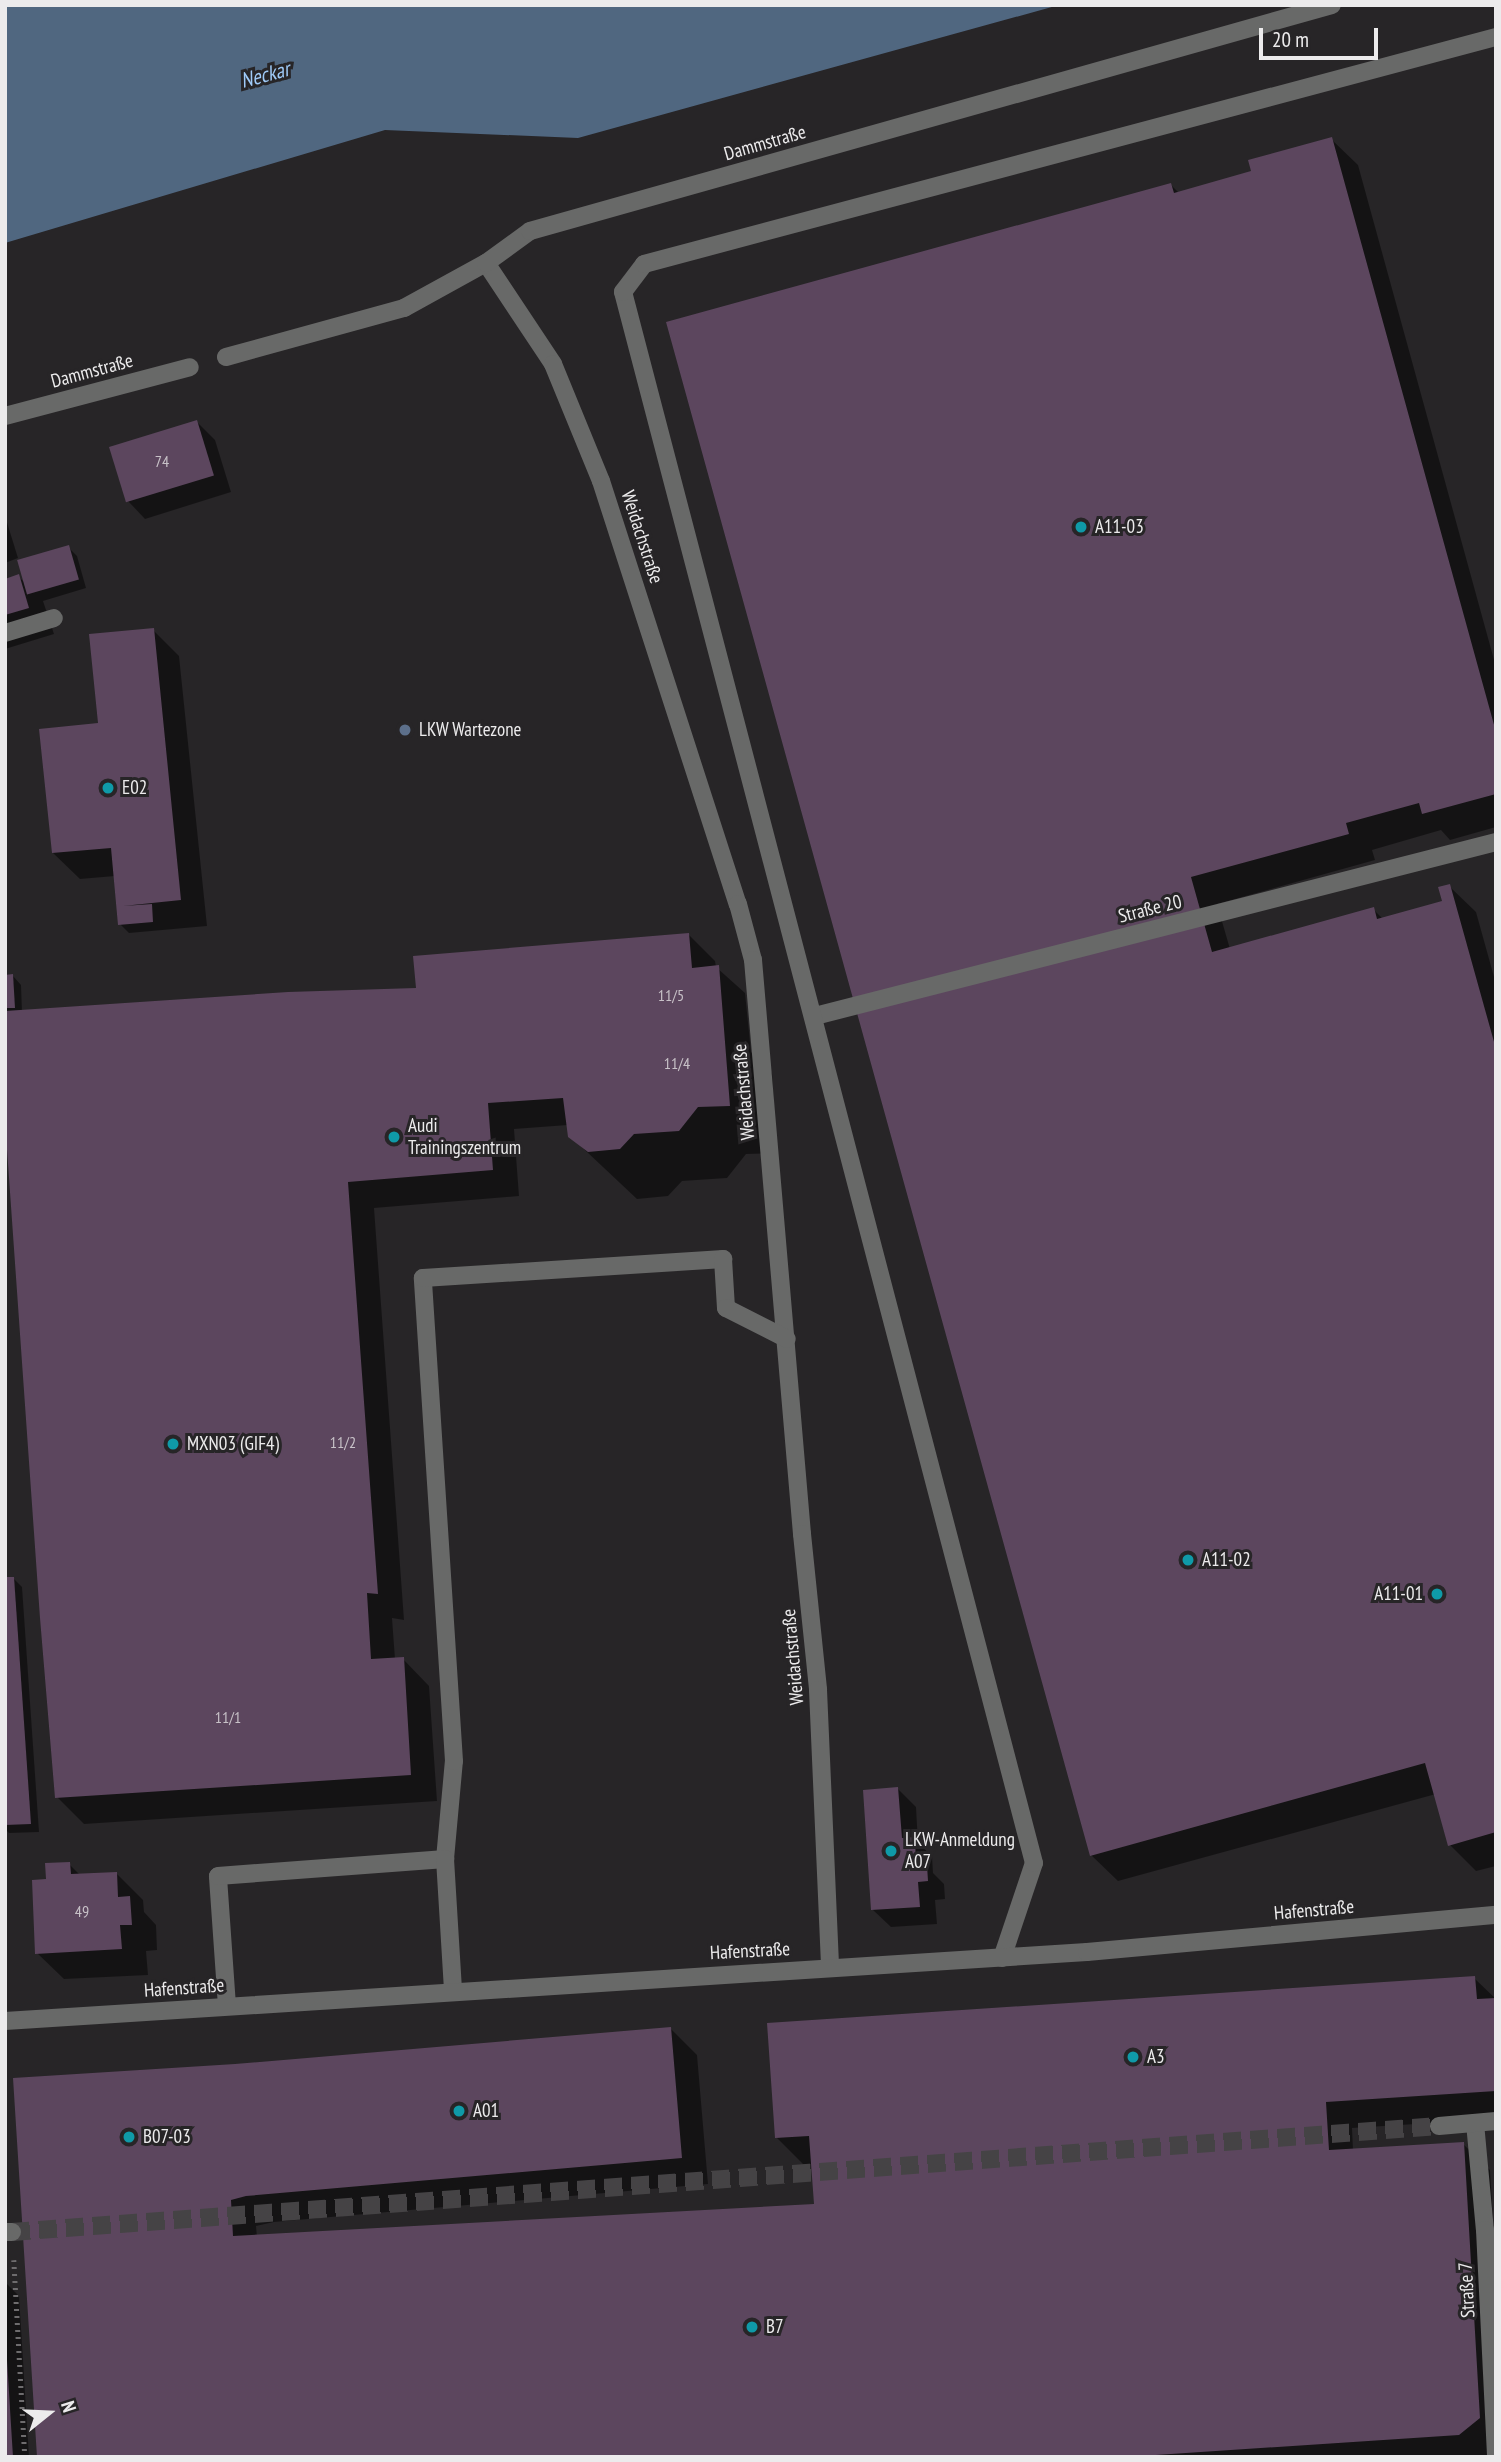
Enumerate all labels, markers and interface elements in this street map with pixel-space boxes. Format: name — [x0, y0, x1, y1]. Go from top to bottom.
scale bar — [1263, 14, 1382, 58]
text: 20 m — [1272, 26, 1309, 53]
water label: Neckar — [238, 56, 292, 94]
street label: Dammstraße — [722, 120, 808, 166]
street label: Dammstraße — [49, 349, 135, 393]
house number: 74 — [155, 451, 169, 471]
street label: Weidachstraße — [616, 488, 668, 586]
place label: A11-03 — [1095, 516, 1144, 538]
marker: A11-03 — [1073, 519, 1089, 535]
place label: LKW Wartezone — [419, 719, 522, 741]
marker: LKW Wartezone — [397, 722, 413, 738]
place label: E02 — [122, 777, 147, 799]
marker: E02 — [100, 780, 116, 796]
street label: Straße 20 — [1116, 890, 1184, 928]
house number: 11/5 — [658, 985, 684, 1005]
street label: Weidachstraße — [728, 1043, 760, 1141]
house number: 11/4 — [664, 1053, 690, 1073]
place label: Audi Trainingszentrum — [408, 1115, 521, 1159]
marker: Audi Trainingszentrum — [386, 1129, 402, 1145]
house number: 11/2 — [330, 1432, 356, 1452]
place label: MXN03 (GIF4) — [187, 1433, 279, 1455]
marker: MXN03 (GIF4) — [165, 1436, 181, 1452]
place label: A11-02 — [1202, 1549, 1251, 1571]
marker: A11-02 — [1180, 1552, 1196, 1568]
place label: A11-01 — [1374, 1583, 1423, 1605]
marker: A11-01 — [1429, 1586, 1445, 1602]
street label: Weidachstraße — [777, 1608, 809, 1706]
house number: 11/1 — [215, 1707, 241, 1727]
place label: LKW-Anmeldung A07 — [905, 1829, 1015, 1873]
marker: LKW-Anmeldung A07 — [883, 1843, 899, 1859]
street label: Hafenstraße — [1273, 1895, 1355, 1925]
house number: 49 — [75, 1901, 89, 1921]
street label: Hafenstraße — [709, 1938, 791, 1964]
street label: Hafenstraße — [143, 1974, 225, 2002]
place label: A3 — [1147, 2046, 1165, 2068]
marker: A3 — [1125, 2049, 1141, 2065]
place label: A01 — [473, 2100, 499, 2122]
marker: A01 — [451, 2103, 467, 2119]
place label: B07-03 — [143, 2126, 191, 2148]
marker: B07-03 — [121, 2129, 137, 2145]
street label: Straße 7 — [1454, 2262, 1480, 2318]
place label: B7 — [766, 2316, 783, 2338]
marker: B7 — [744, 2319, 760, 2335]
north arrow — [14, 2378, 84, 2448]
text: N — [56, 2398, 82, 2415]

